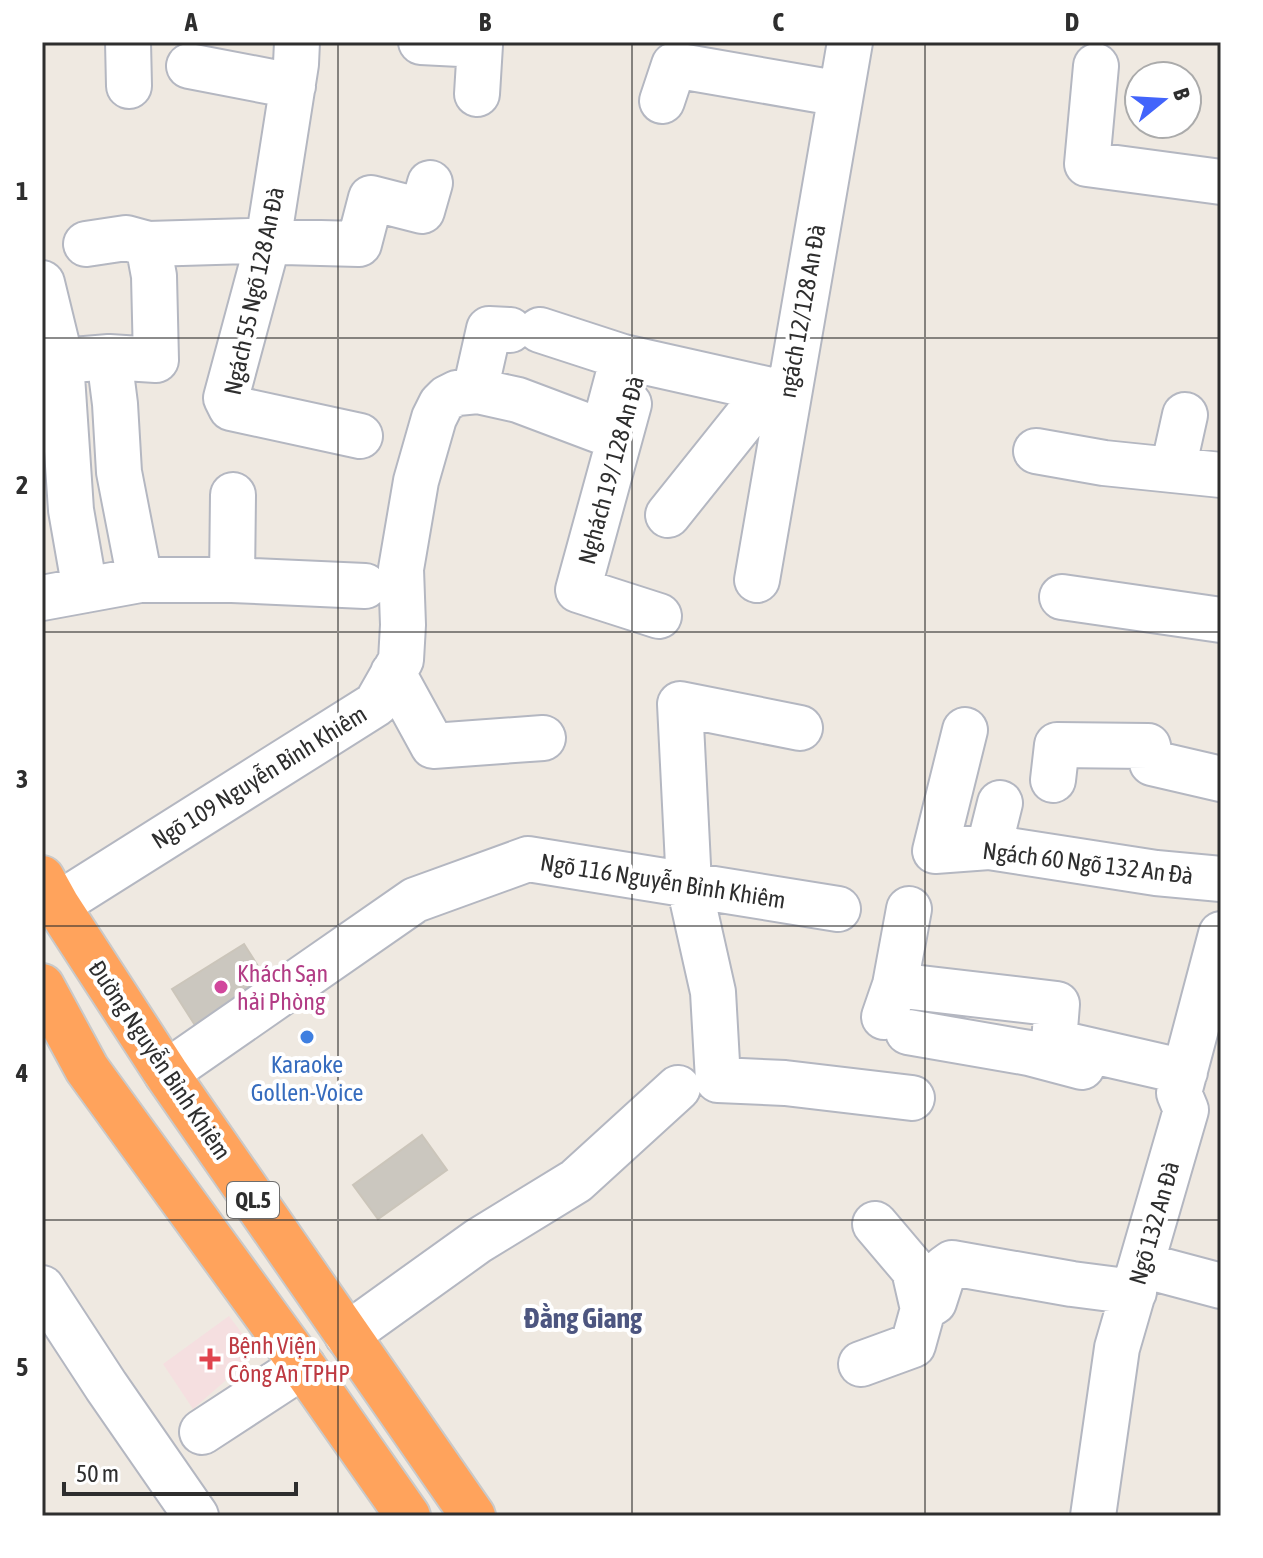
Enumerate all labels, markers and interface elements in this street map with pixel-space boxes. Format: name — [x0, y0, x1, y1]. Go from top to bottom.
text: A — [184, 7, 198, 37]
text: B — [479, 7, 492, 37]
text: C — [772, 7, 784, 37]
text: D — [1065, 7, 1079, 37]
north arrow — [1123, 60, 1203, 140]
text: B — [1168, 85, 1196, 103]
text: 1 — [16, 176, 28, 206]
street label: Ngách 55 Ngõ 128 An Đà — [219, 185, 289, 397]
street label: ngách 12/128 An Đà — [773, 222, 831, 400]
street label: Nghách 19/ 128 An Đà — [573, 373, 649, 567]
text: 2 — [16, 470, 28, 500]
street label: Ngõ 109 Nguyễn Bỉnh Khiêm — [147, 700, 371, 854]
text: 3 — [16, 764, 28, 794]
street label: Ngách 60 Ngõ 132 An Đà — [981, 837, 1195, 889]
street label: Ngõ 116 Nguyễn Bỉnh Khiêm — [539, 848, 787, 914]
street label: Đường Nguyễn Bỉnh Khiêm — [83, 956, 237, 1164]
place label: Khách Sạn hải Phòng — [237, 960, 328, 1015]
marker: Khách Sạn hải Phòng — [212, 978, 230, 996]
marker: Karaoke Gollen-Voice — [298, 1028, 316, 1046]
place label: Karaoke Gollen-Voice — [251, 1051, 363, 1106]
text: 4 — [15, 1058, 28, 1088]
street label: Ngõ 132 An Đà — [1124, 1158, 1184, 1288]
road number: QL.5 — [227, 1182, 279, 1218]
district label: Đằng Giang — [524, 1302, 643, 1334]
place label: Bệnh Viện Công An TPHP — [228, 1332, 350, 1387]
marker: Bệnh Viện Công An TPHP — [199, 1348, 221, 1370]
text: 5 — [16, 1352, 28, 1382]
scale bar — [64, 1446, 296, 1496]
text: 50 m — [76, 1460, 119, 1487]

